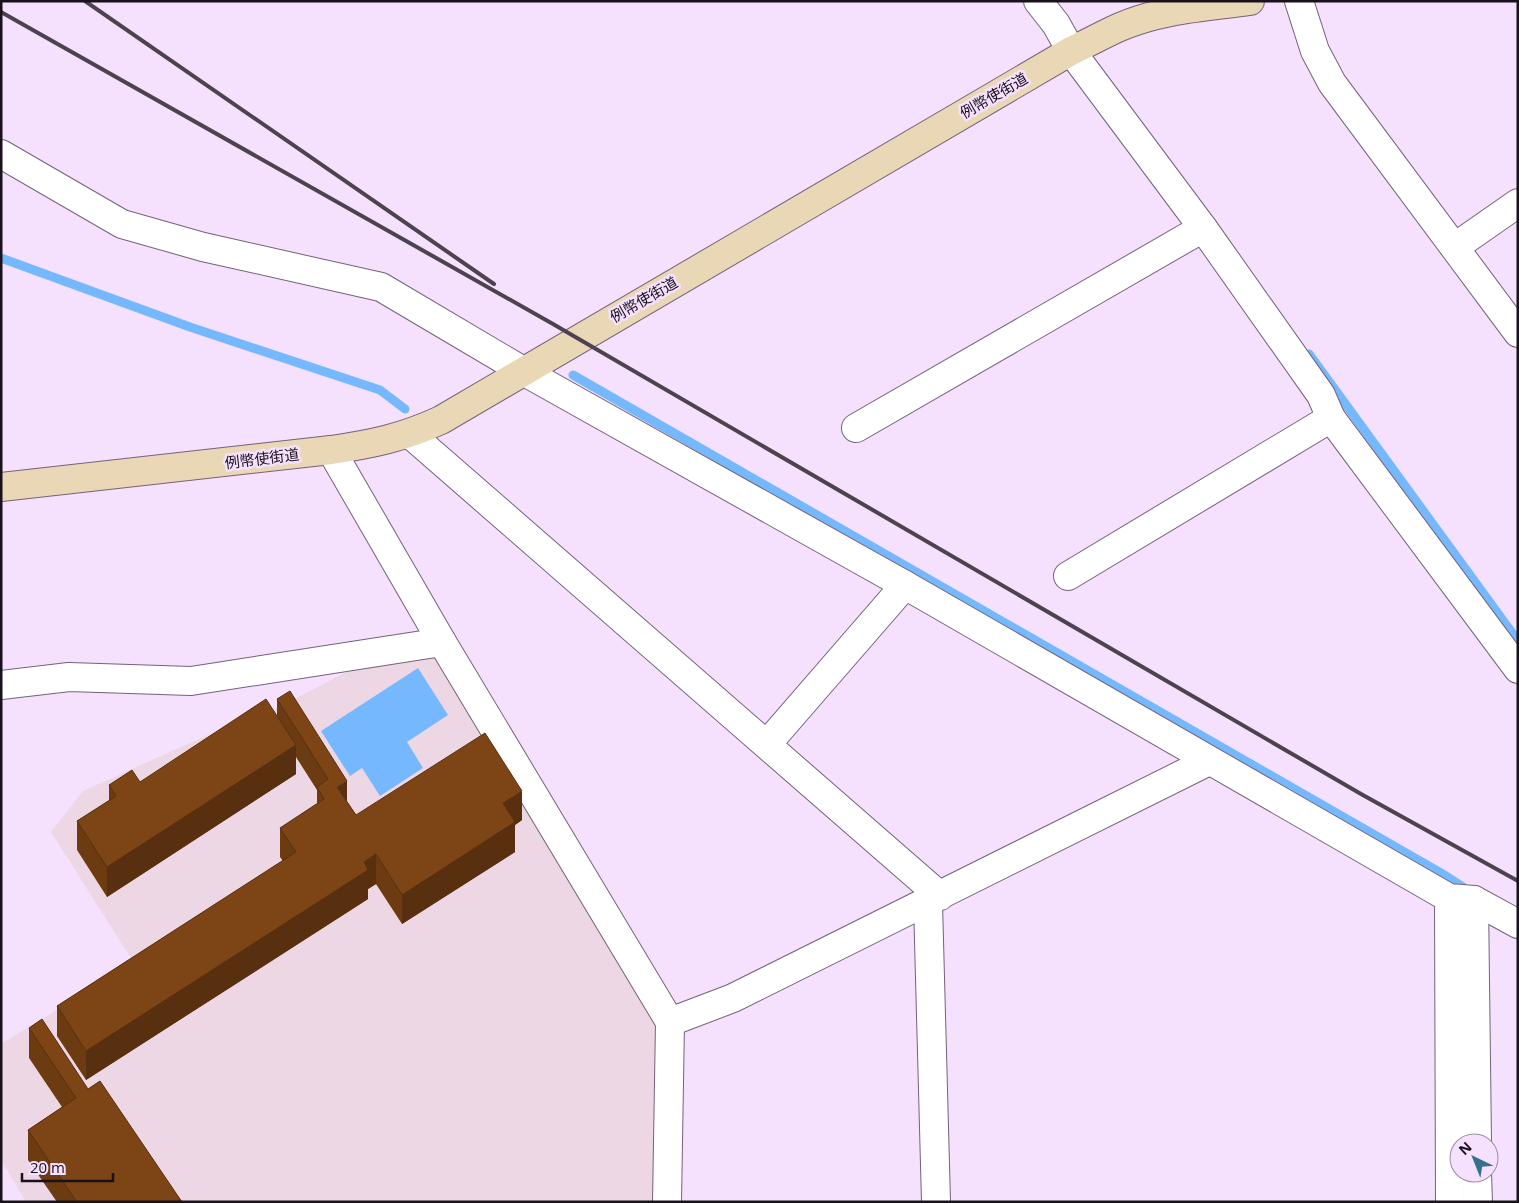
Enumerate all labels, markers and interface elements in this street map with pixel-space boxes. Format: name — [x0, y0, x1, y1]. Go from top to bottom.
street label: 例幣使街道 — [956, 68, 1031, 123]
street label: 例幣使街道 — [606, 272, 681, 327]
street label: 例幣使街道 — [223, 444, 300, 473]
north arrow — [1449, 1133, 1499, 1183]
text: N — [1454, 1137, 1475, 1159]
scale bar — [22, 1150, 114, 1182]
text: 20 m — [30, 1157, 65, 1177]

